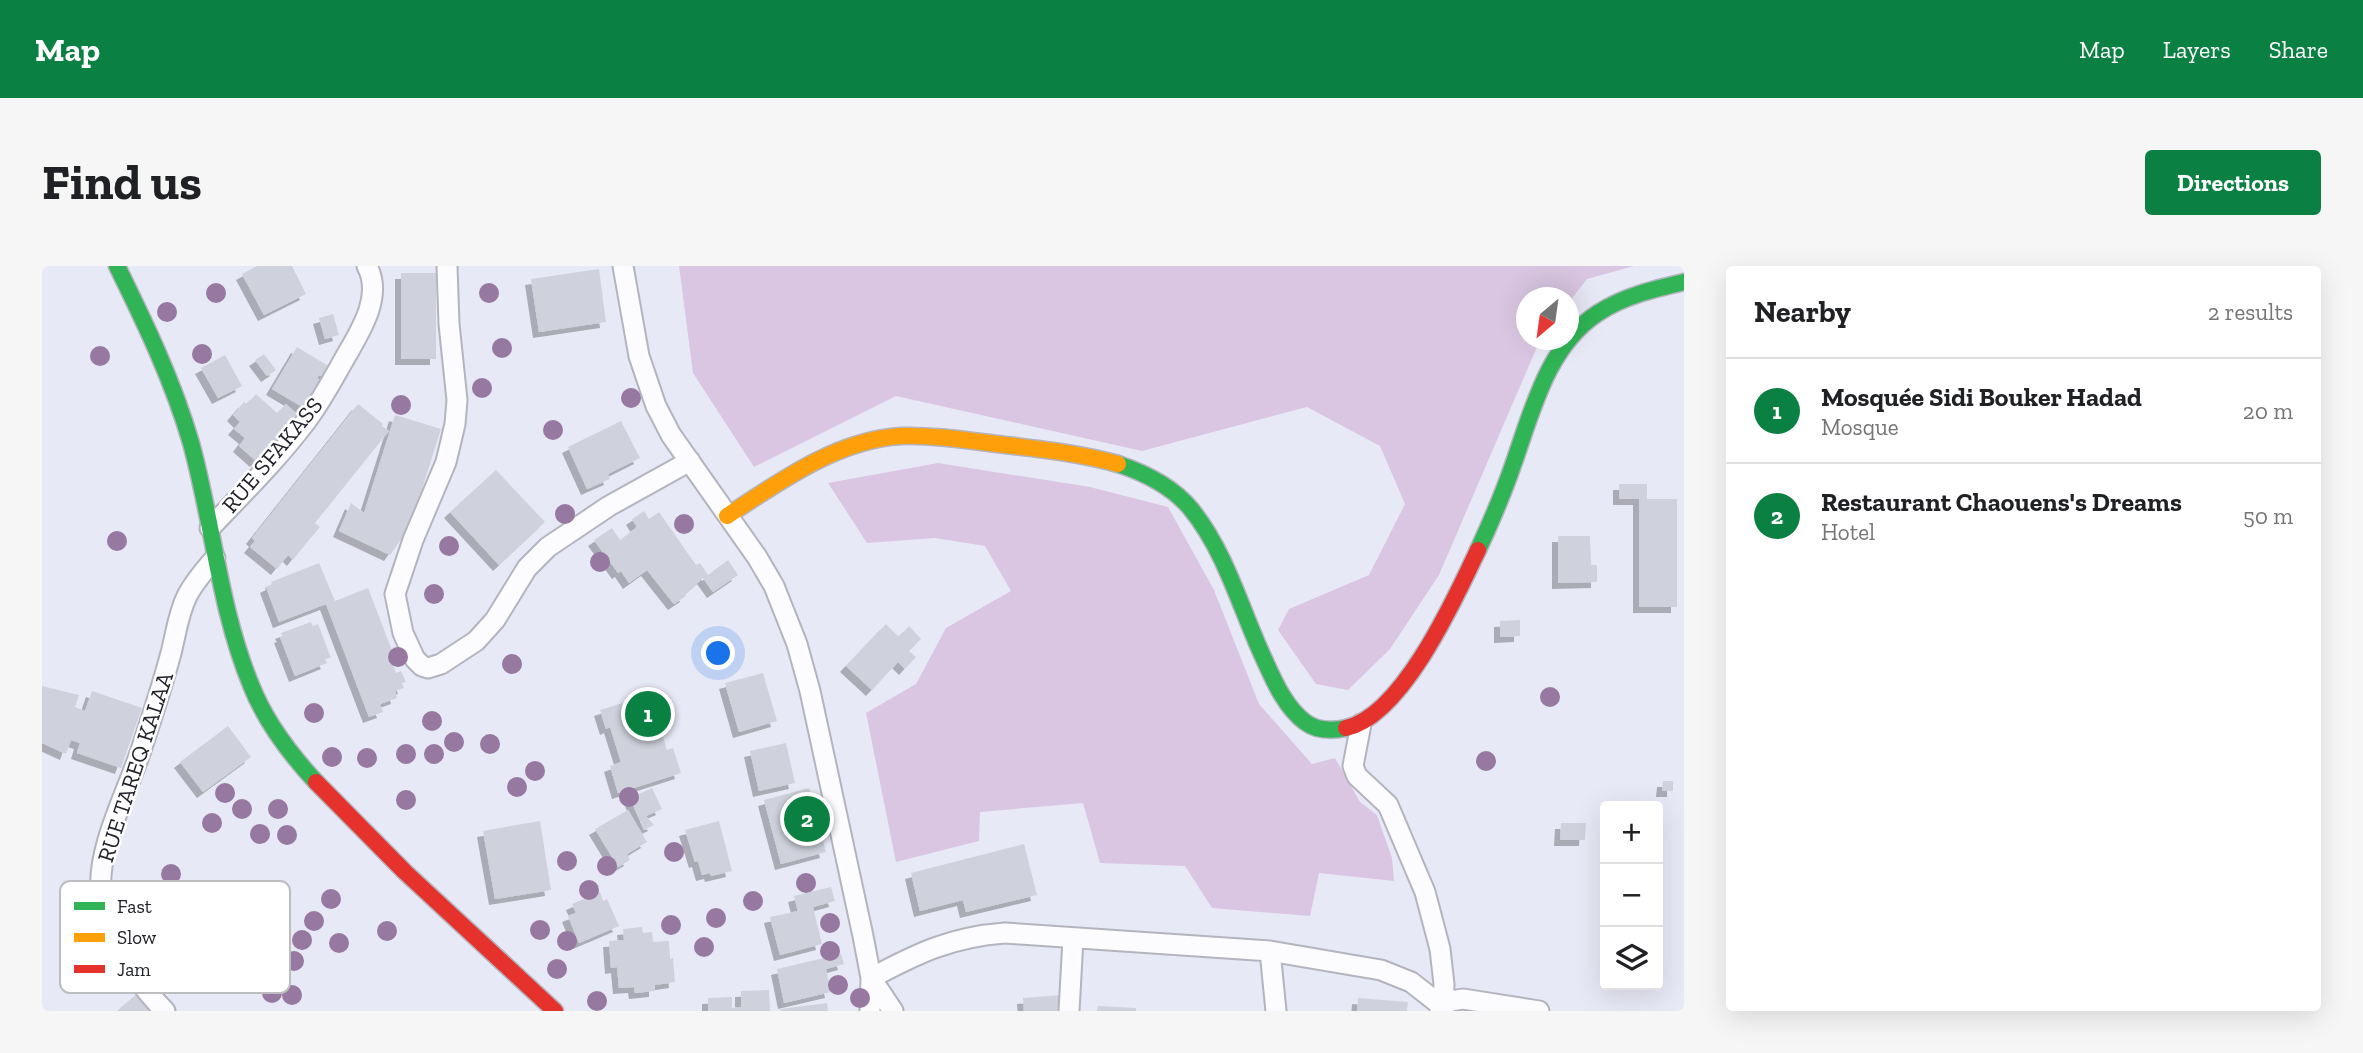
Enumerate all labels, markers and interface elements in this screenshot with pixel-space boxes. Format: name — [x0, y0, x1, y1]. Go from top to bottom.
text: Map — [35, 30, 100, 69]
text: Map — [2079, 35, 2125, 64]
text: Layers — [2163, 35, 2231, 64]
text: Share — [2269, 35, 2328, 64]
button: Directions — [2145, 150, 2321, 215]
text: Find us — [42, 153, 202, 212]
north arrow — [1516, 287, 1579, 350]
text: Nearby — [1754, 294, 1851, 330]
text: 2 results — [2208, 298, 2293, 326]
text: Mosquée Sidi Bouker Hadad — [1821, 381, 2142, 413]
street label: RUE SFAKASS — [216, 392, 328, 518]
text: 1 — [1772, 397, 1782, 425]
text: 20 m — [2243, 397, 2293, 425]
text: Mosque — [1821, 413, 1899, 441]
text: Restaurant Chaouens's Dreams — [1821, 486, 2182, 518]
text: 2 — [1771, 502, 1783, 530]
text: 50 m — [2243, 502, 2293, 530]
text: Hotel — [1821, 518, 1875, 546]
your location — [701, 636, 735, 670]
street label: RUE TAREQ KALAA — [91, 667, 179, 866]
pin: 1 — [625, 688, 671, 740]
pin: 2 — [784, 793, 830, 845]
map controls — [1600, 801, 1663, 990]
button: + — [1600, 801, 1663, 864]
button: − — [1600, 864, 1663, 927]
legend — [60, 881, 290, 993]
text: Fast — [117, 895, 152, 918]
text: Slow — [117, 926, 157, 949]
button: layers — [1600, 927, 1663, 990]
text: Jam — [117, 958, 151, 981]

